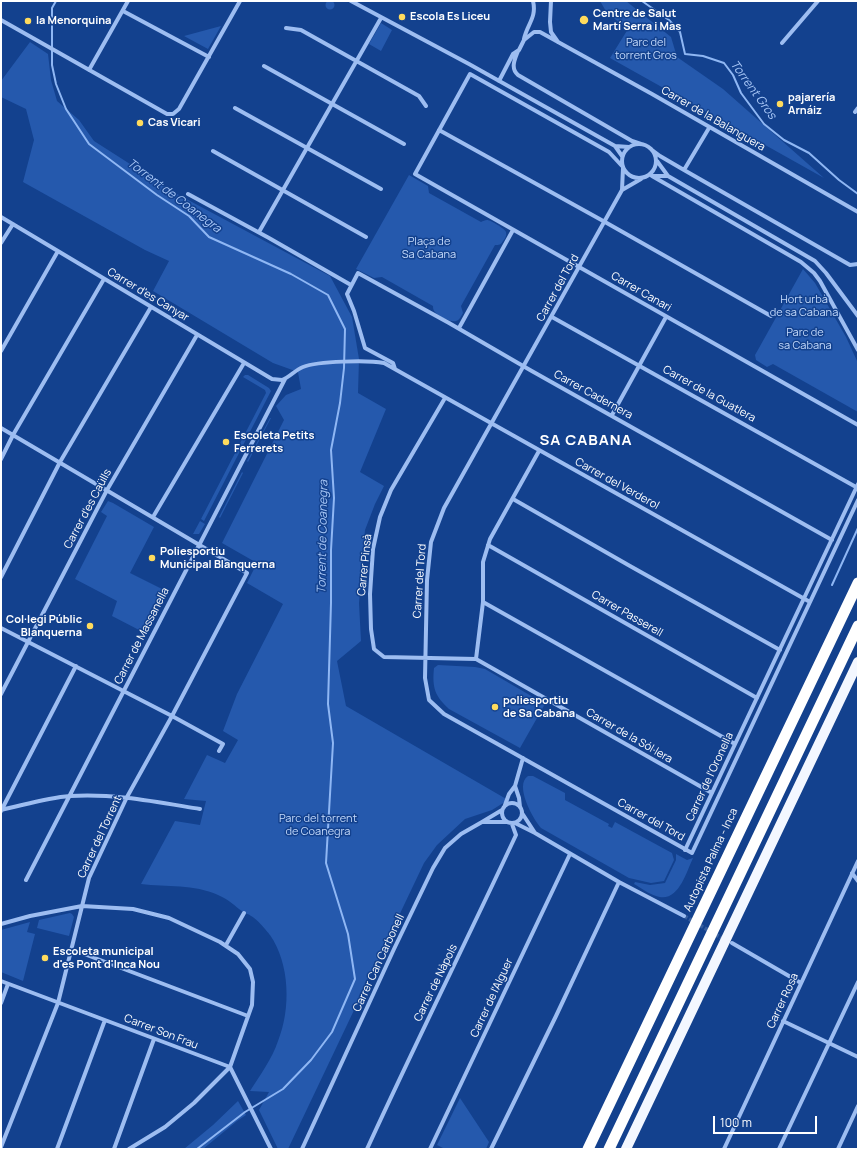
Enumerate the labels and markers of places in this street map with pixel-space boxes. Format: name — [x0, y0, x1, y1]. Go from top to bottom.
place label: Centre de Salut Martí Serra i Mas — [593, 7, 681, 33]
place label: Escola Es Liceu — [410, 10, 490, 24]
marker: Escola Es Liceu — [397, 12, 407, 22]
place label: la Menorquina — [36, 14, 111, 28]
marker: Centre de Salut Martí Serra i Mas — [578, 14, 590, 26]
marker: la Menorquina — [23, 16, 33, 26]
place label: pajarería Arnáiz — [788, 91, 835, 117]
marker: pajarería Arnáiz — [775, 99, 785, 109]
place label: Cas Vicari — [148, 116, 201, 130]
marker: Cas Vicari — [135, 118, 145, 128]
place label: Escoleta Petits Ferrerets — [234, 429, 314, 455]
marker: Escoleta Petits Ferrerets — [221, 437, 231, 447]
place label: Poliesportiu Municipal Blanquerna — [160, 545, 275, 571]
marker: Poliesportiu Municipal Blanquerna — [147, 553, 157, 563]
place label: Col·legi Públic Blanquerna — [6, 613, 82, 639]
marker: Col·legi Públic Blanquerna — [85, 621, 95, 631]
place label: poliesportiu de Sa Cabana — [503, 694, 575, 720]
marker: poliesportiu de Sa Cabana — [490, 702, 500, 712]
place label: Escoleta municipal d'es Pont d'Inca Nou — [53, 945, 160, 971]
marker: Escoleta municipal d'es Pont d'Inca Nou — [40, 953, 50, 963]

